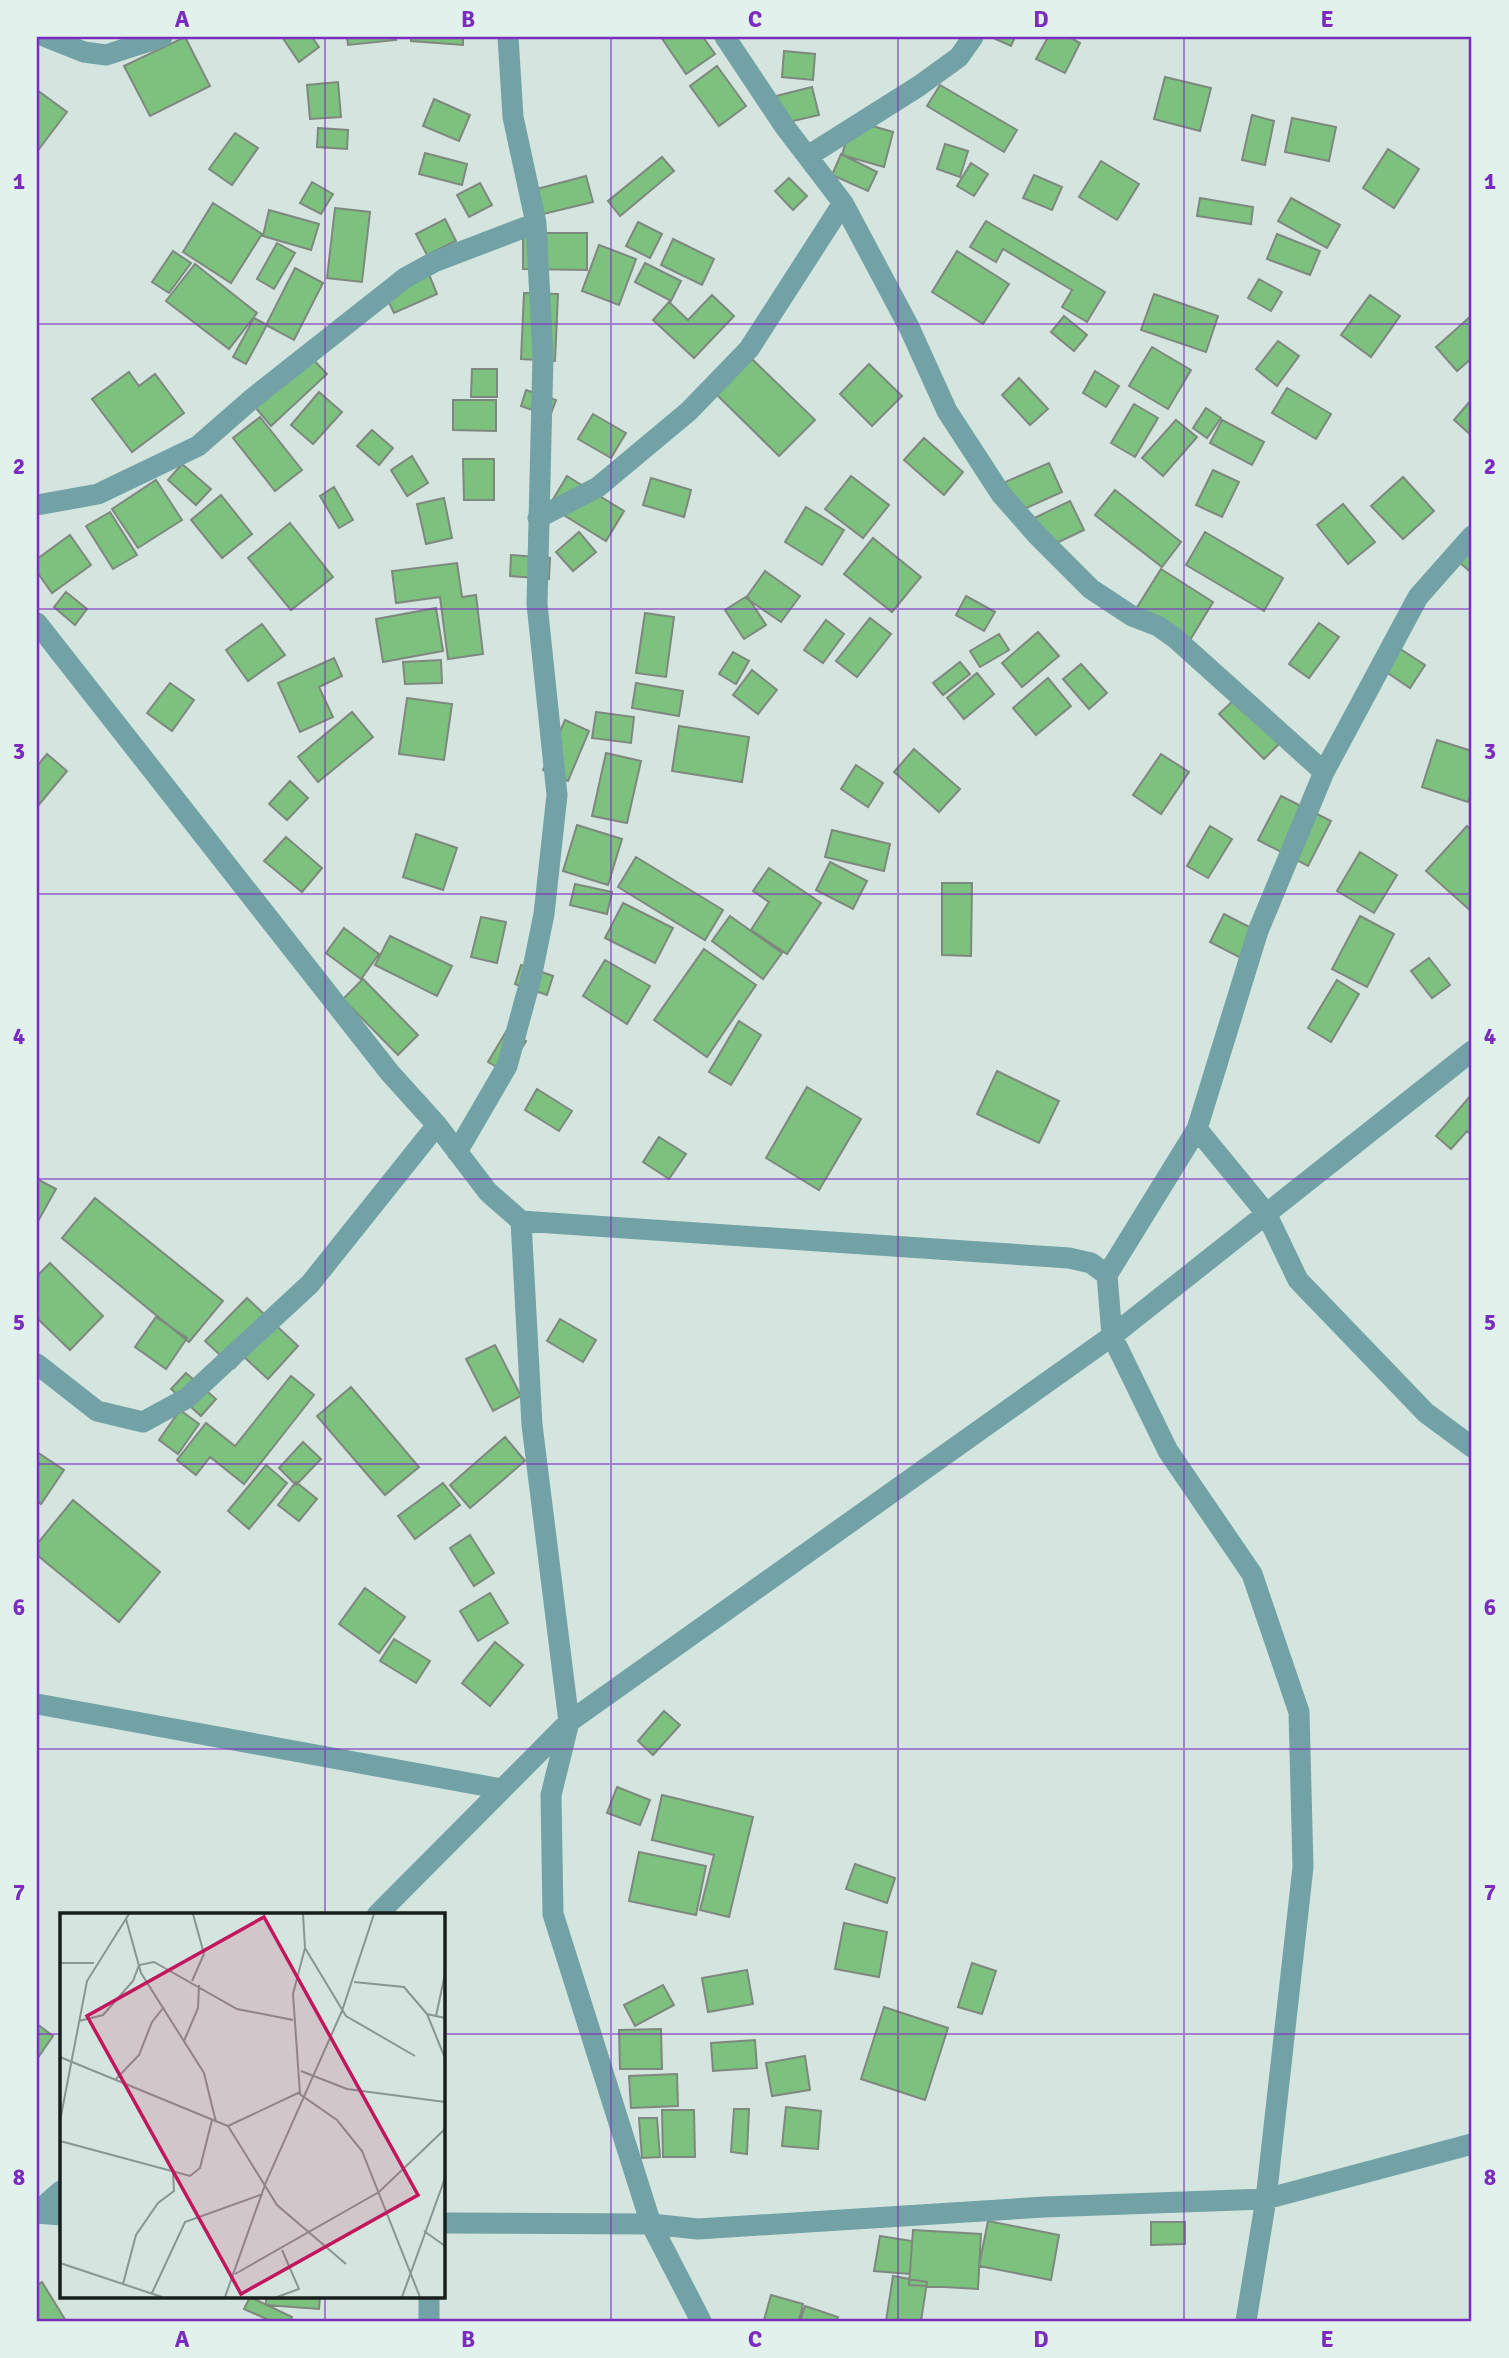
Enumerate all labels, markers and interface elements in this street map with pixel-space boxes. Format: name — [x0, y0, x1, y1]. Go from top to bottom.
text: A — [175, 5, 190, 34]
text: B — [461, 5, 475, 34]
text: C — [748, 5, 762, 34]
text: D — [1033, 5, 1049, 34]
text: E — [1320, 5, 1334, 34]
text: 1 — [13, 167, 25, 196]
text: 1 — [1484, 167, 1496, 196]
text: 2 — [13, 452, 25, 481]
text: 2 — [1484, 452, 1496, 481]
text: 3 — [13, 737, 25, 766]
text: 3 — [1484, 737, 1496, 766]
text: 4 — [13, 1022, 25, 1051]
text: 4 — [1484, 1022, 1496, 1051]
text: 5 — [13, 1308, 25, 1337]
text: 5 — [1484, 1308, 1496, 1337]
text: 6 — [13, 1593, 25, 1622]
text: 6 — [1484, 1593, 1496, 1622]
text: 7 — [13, 1878, 25, 1907]
text: 7 — [1484, 1878, 1496, 1907]
inset map — [60, 1913, 444, 2298]
text: 8 — [13, 2163, 25, 2192]
text: 8 — [1484, 2163, 1496, 2192]
text: A — [175, 2325, 190, 2354]
text: B — [461, 2325, 475, 2354]
text: C — [748, 2325, 762, 2354]
text: D — [1033, 2325, 1049, 2354]
text: E — [1320, 2325, 1334, 2354]

